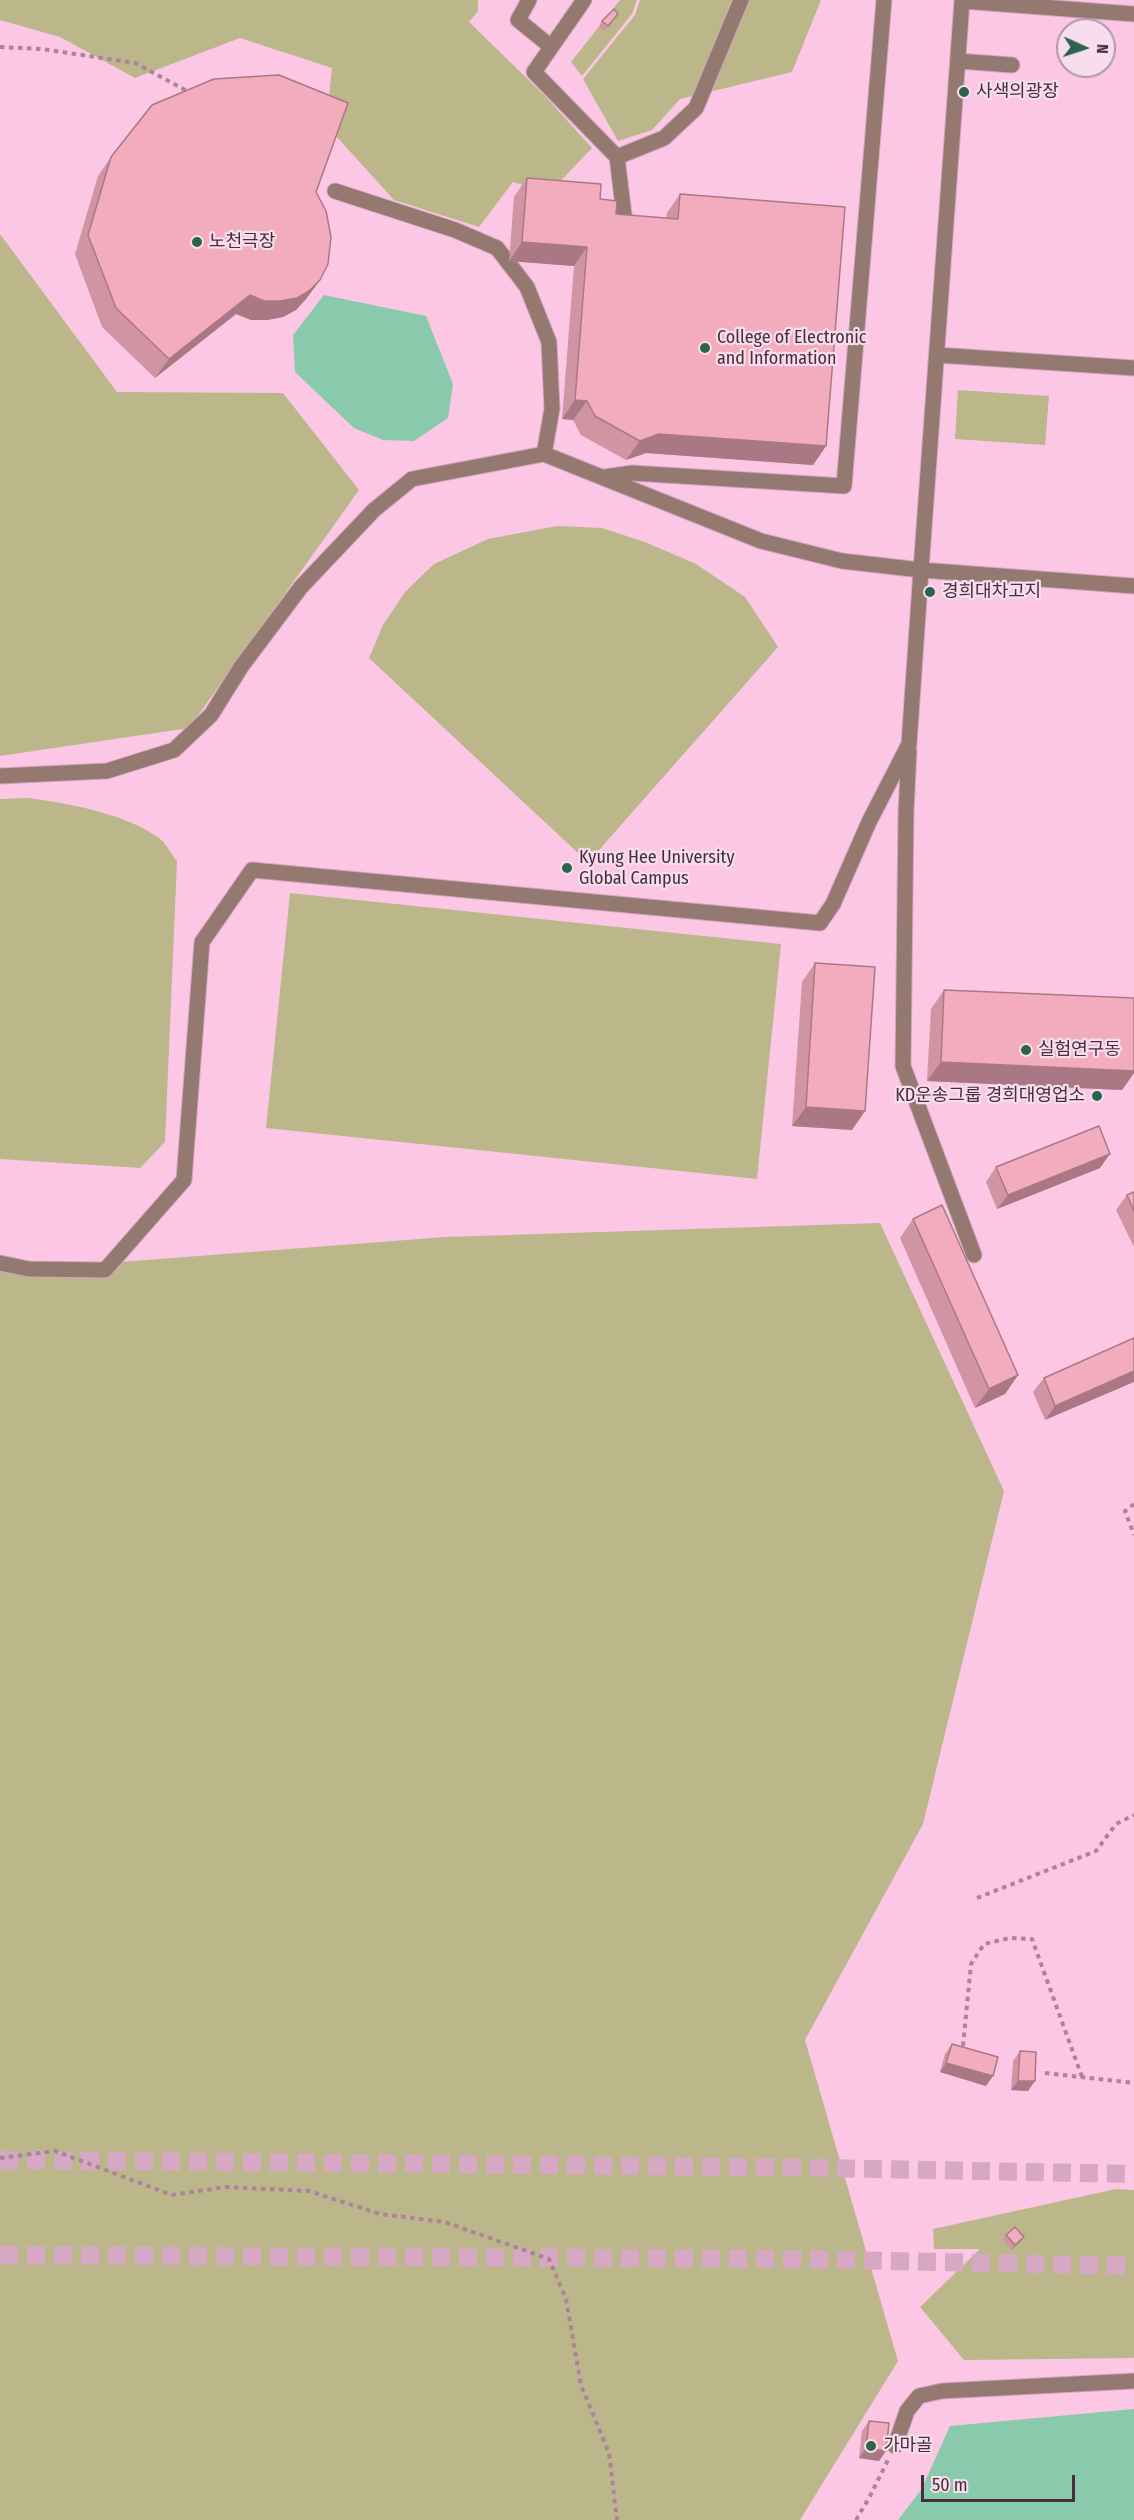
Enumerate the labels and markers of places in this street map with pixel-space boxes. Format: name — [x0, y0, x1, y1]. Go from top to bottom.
place label: 사색의광장 — [976, 81, 1059, 103]
marker: 사색의광장 — [957, 85, 971, 99]
place label: 노천극장 — [209, 231, 275, 253]
marker: 노천극장 — [190, 235, 204, 249]
place label: College of Electronic and Information — [717, 327, 866, 370]
marker: College of Electronic and Information — [698, 341, 712, 355]
place label: 경희대차고지 — [942, 581, 1041, 603]
marker: 경희대차고지 — [923, 585, 937, 599]
place label: Kyung Hee University Global Campus — [579, 847, 734, 890]
marker: Kyung Hee University Global Campus — [560, 861, 574, 875]
place label: 실험연구동 — [1038, 1039, 1121, 1061]
marker: 실험연구동 — [1019, 1043, 1033, 1057]
place label: KD운송그룹 경희대영업소 — [895, 1085, 1085, 1107]
marker: KD운송그룹 경희대영업소 — [1090, 1089, 1104, 1103]
place label: 가마골 — [883, 2435, 933, 2457]
marker: 가마골 — [864, 2439, 878, 2453]

